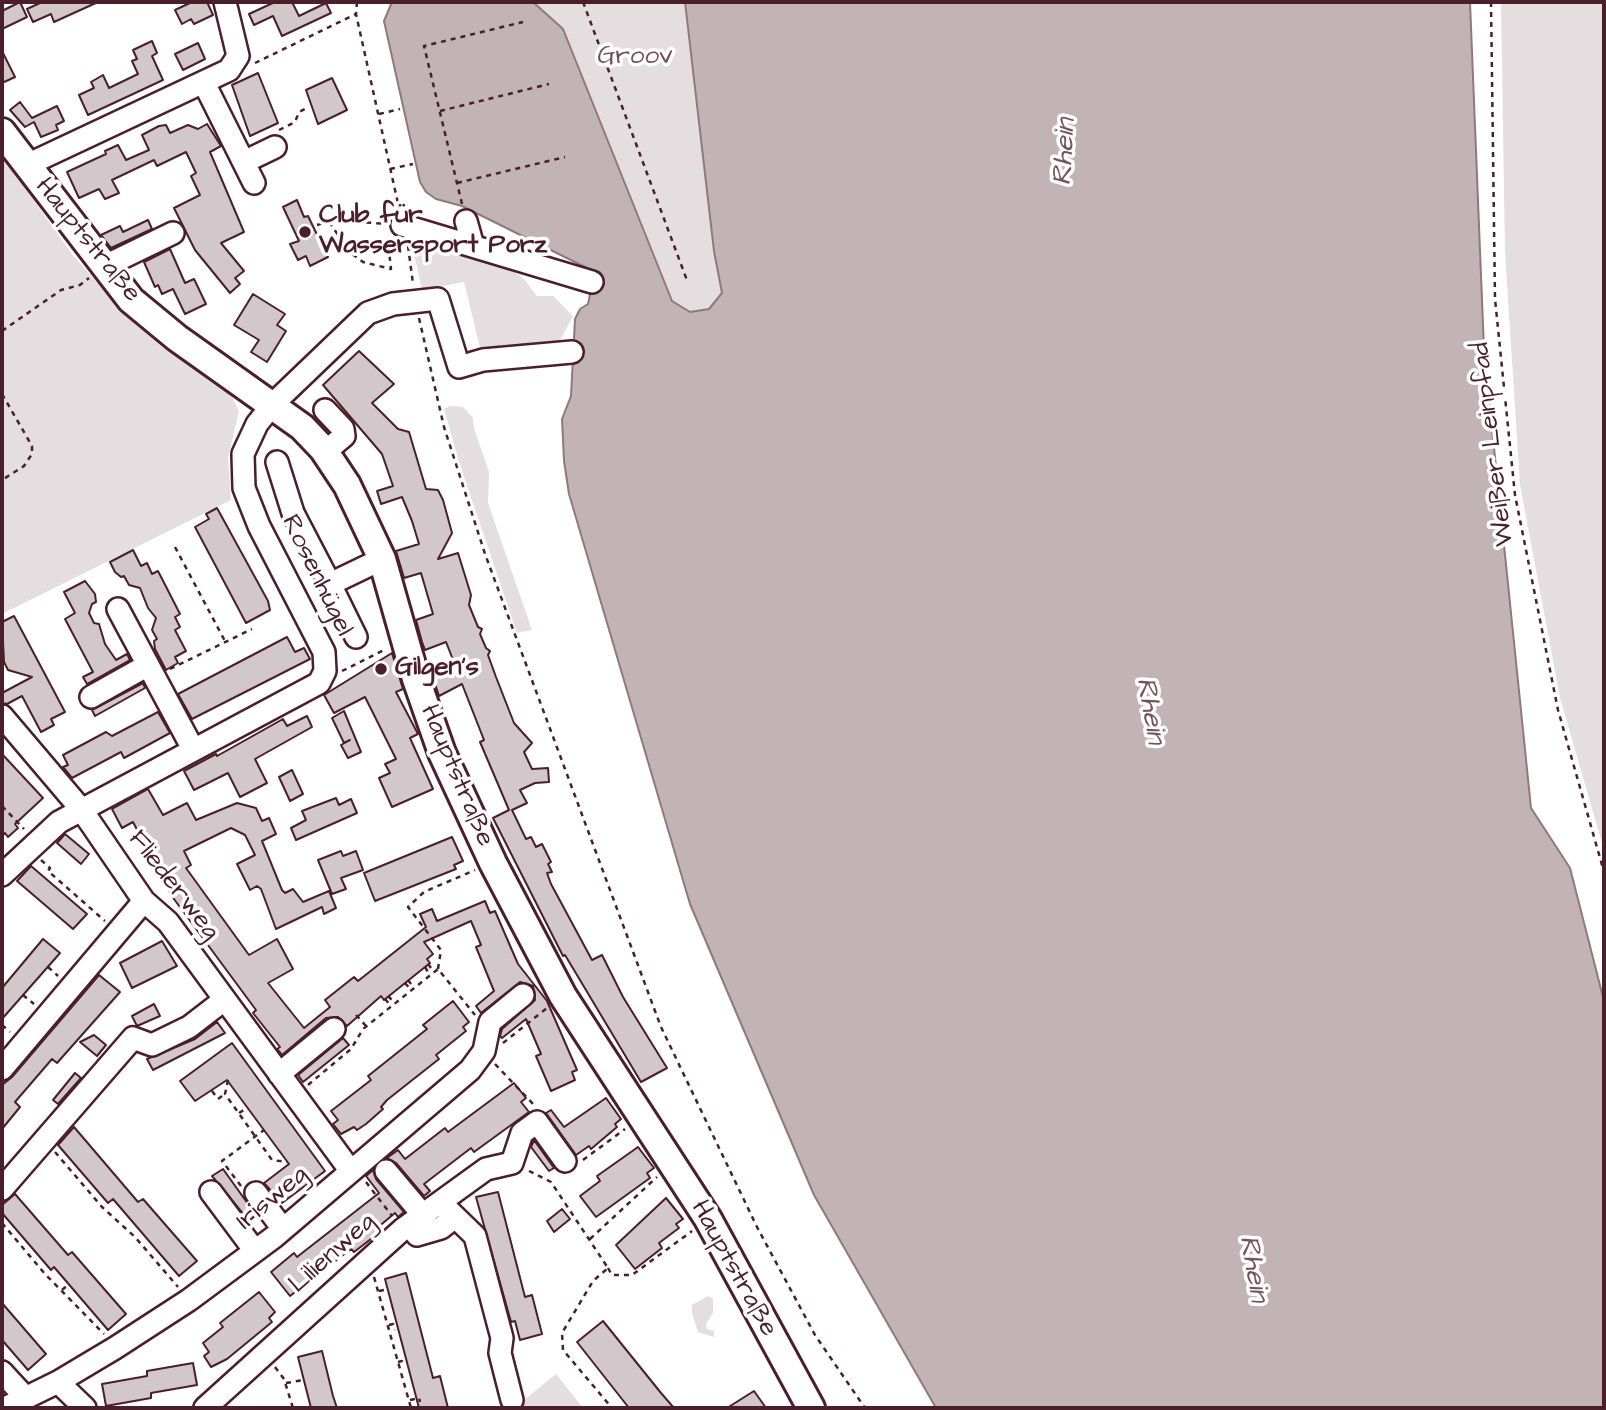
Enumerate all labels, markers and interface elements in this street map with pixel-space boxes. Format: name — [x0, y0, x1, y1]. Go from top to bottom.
park label: Groov — [597, 42, 673, 74]
water label: Rhein — [1047, 118, 1085, 186]
street label: Hauptstraße — [27, 173, 147, 309]
place label: Club für Wassersport Porz — [319, 201, 547, 262]
marker: Club für Wassersport Porz — [297, 224, 313, 240]
street label: Weißer Leinpfad — [1466, 340, 1522, 548]
street label: Rosenhügel — [273, 510, 359, 642]
place label: Gilgen's — [395, 653, 479, 685]
marker: Gilgen's — [373, 661, 389, 677]
water label: Rhein — [1127, 675, 1171, 747]
street label: Hauptstraße — [412, 700, 500, 852]
street label: Fliederweg — [121, 825, 225, 947]
street label: Irisweg — [231, 1160, 315, 1238]
street label: Hauptstraße — [683, 1195, 783, 1343]
street label: Lilienweg — [283, 1207, 383, 1301]
water label: Rhein — [1230, 1233, 1274, 1305]

